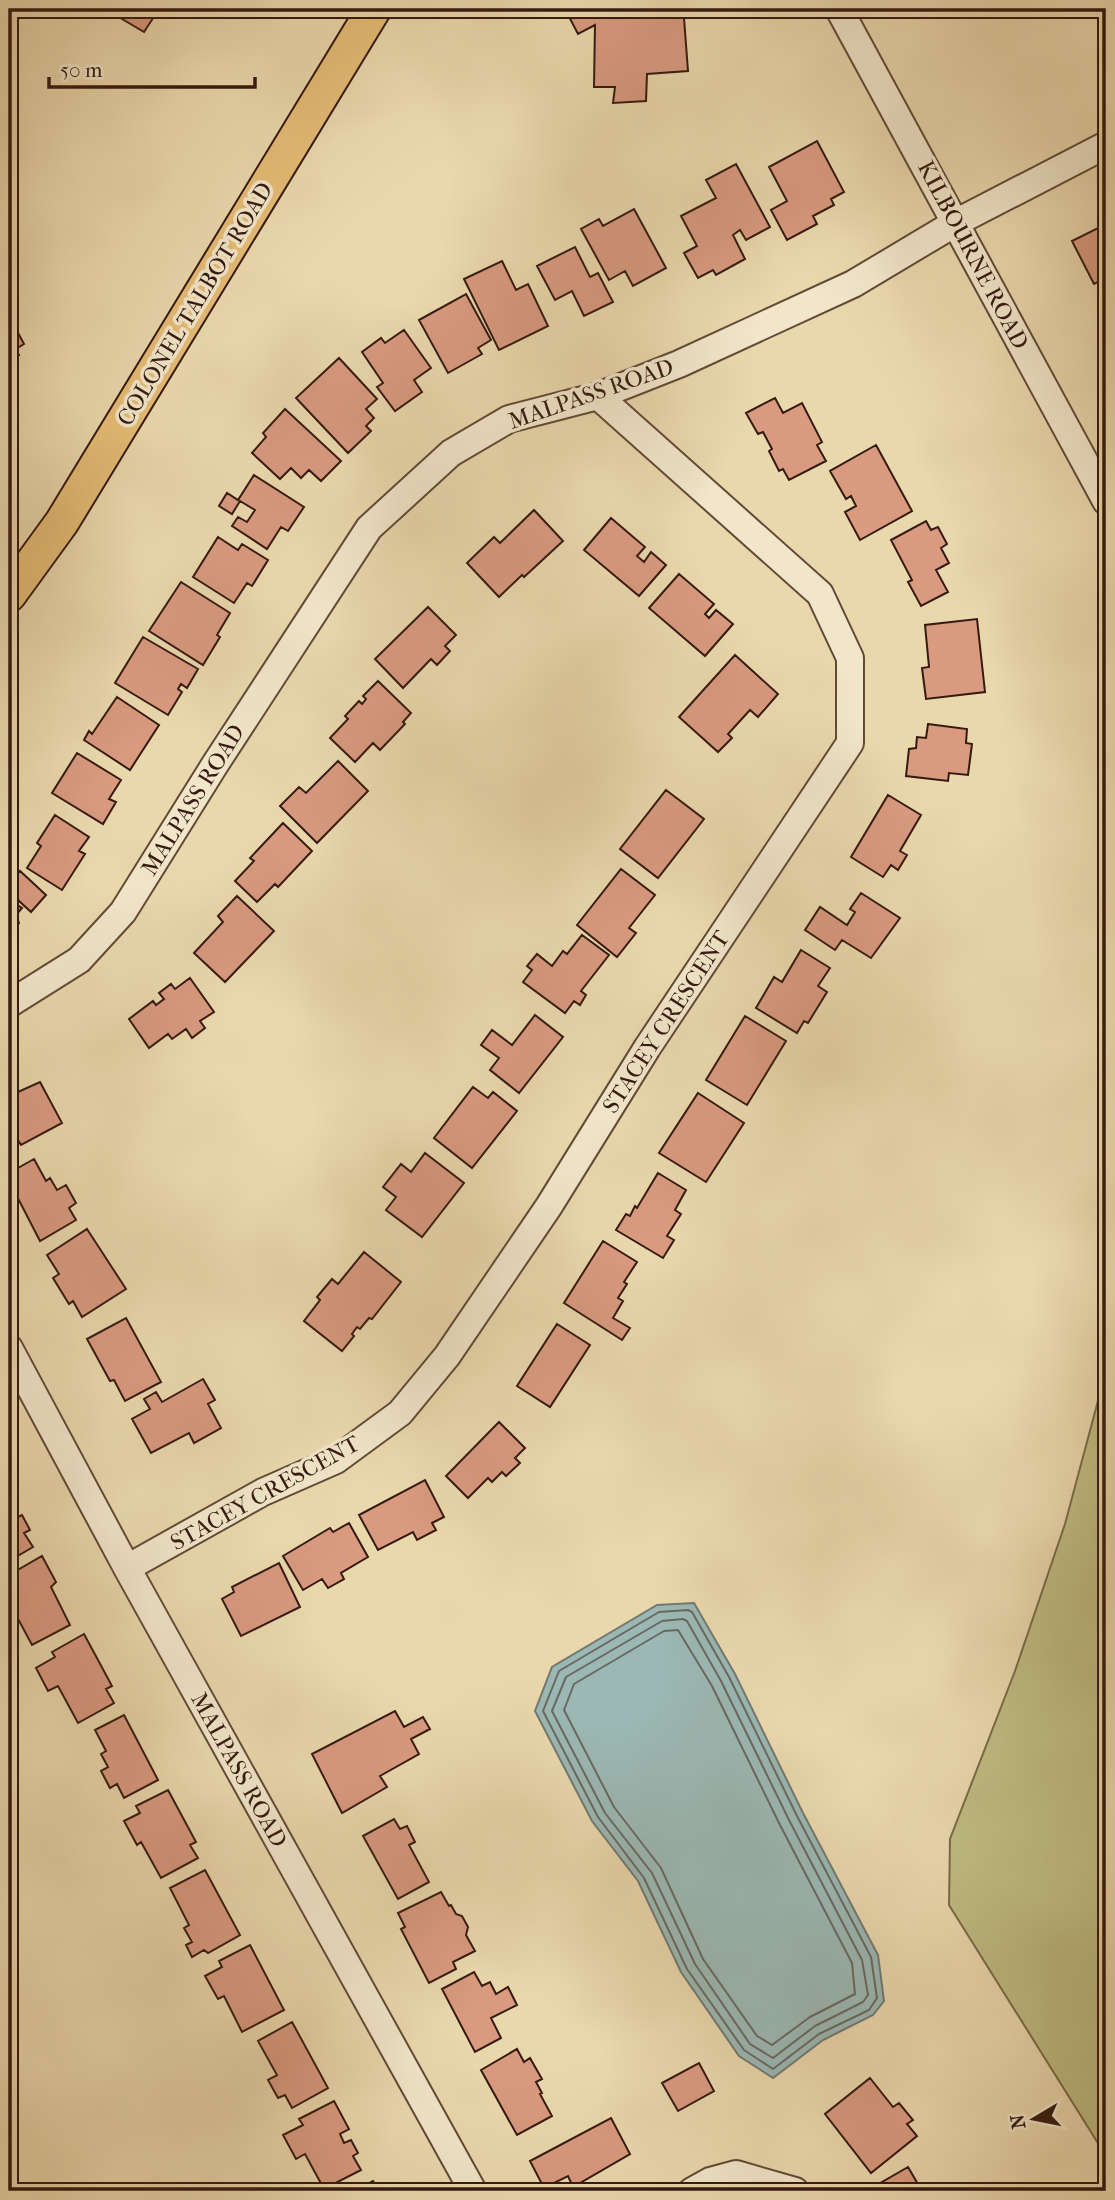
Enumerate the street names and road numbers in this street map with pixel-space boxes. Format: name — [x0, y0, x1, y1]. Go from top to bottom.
street label: KILBOURNE ROAD — [912, 156, 1034, 354]
street label: COLONEL TALBOT ROAD — [112, 177, 278, 431]
street label: MALPASS ROAD — [505, 353, 677, 435]
street label: MALPASS ROAD — [136, 720, 250, 880]
street label: STACEY CRESCENT — [597, 925, 735, 1118]
street label: STACEY CRESCENT — [166, 1430, 365, 1556]
street label: MALPASS ROAD — [185, 1688, 293, 1852]

